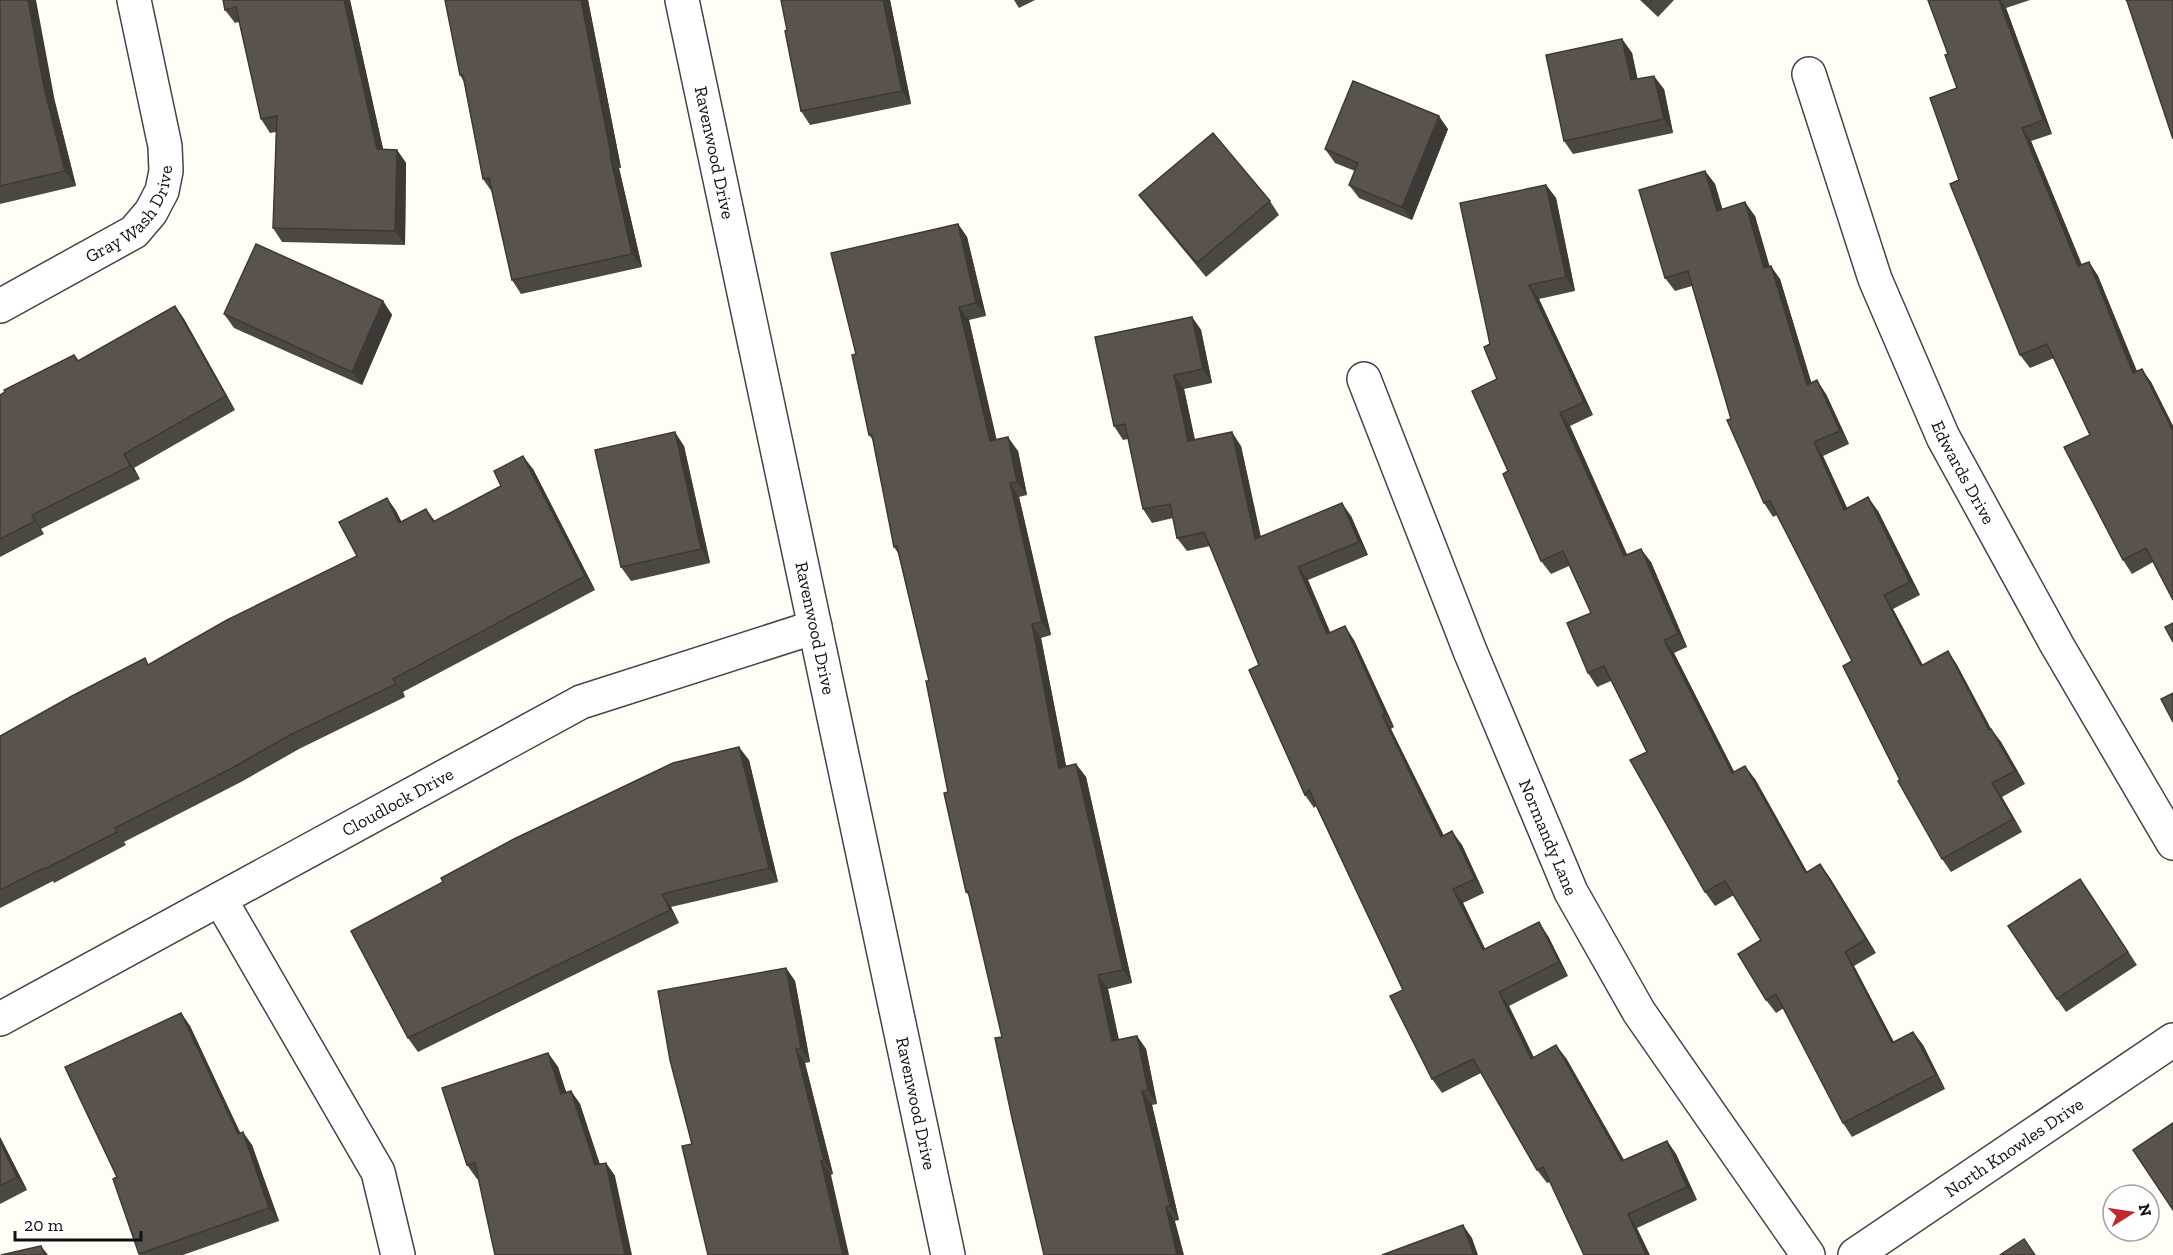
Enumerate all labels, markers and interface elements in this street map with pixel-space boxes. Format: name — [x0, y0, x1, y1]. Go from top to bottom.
street label: Ravenwood Drive — [690, 84, 739, 221]
street label: Gray Wash Drive — [81, 165, 177, 268]
street label: Edwards Drive — [1926, 417, 2000, 528]
street label: Ravenwood Drive — [790, 560, 840, 696]
street label: Cloudlock Drive — [338, 763, 457, 841]
street label: Normandy Lane — [1514, 776, 1582, 899]
street label: Ravenwood Drive — [891, 1035, 941, 1172]
street label: North Knowles Drive — [1941, 1093, 2088, 1202]
north arrow — [2101, 1183, 2161, 1243]
text: N — [2135, 1202, 2156, 1218]
scale bar — [15, 1204, 141, 1242]
text: 20 m — [24, 1214, 64, 1236]

